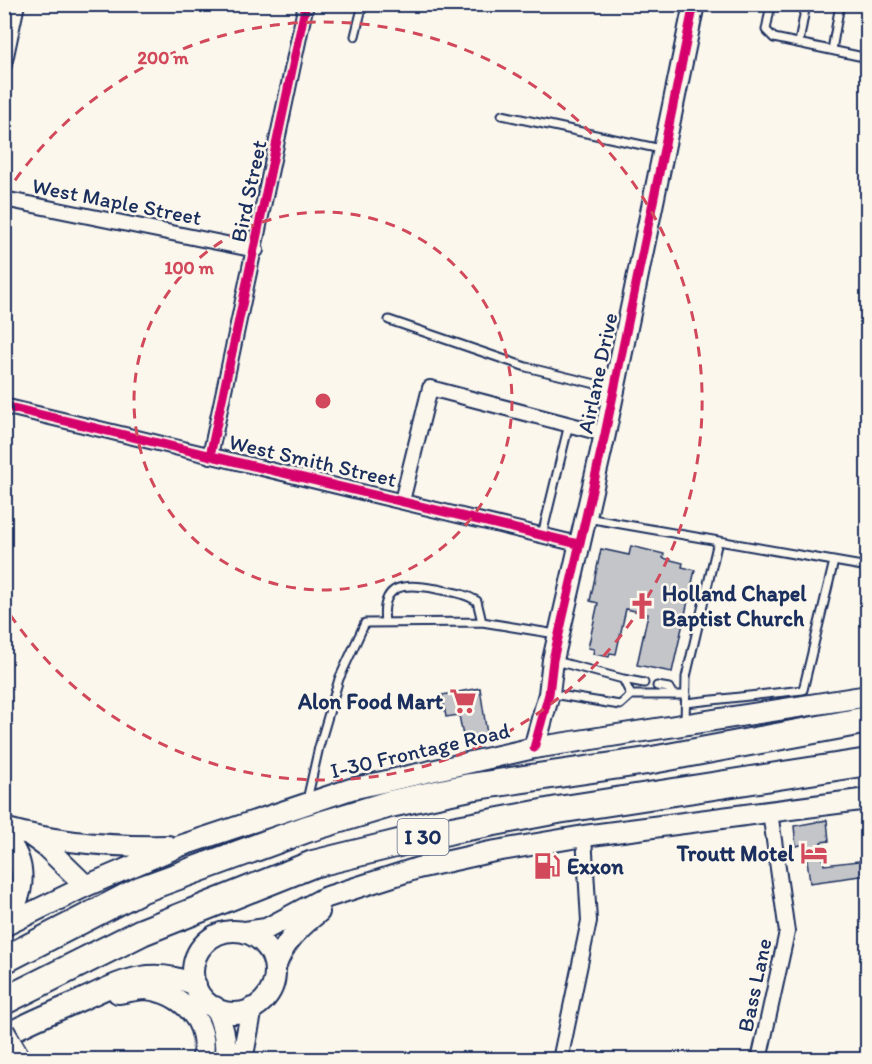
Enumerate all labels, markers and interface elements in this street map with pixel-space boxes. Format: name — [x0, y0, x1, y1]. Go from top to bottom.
text: 200 m — [138, 47, 189, 69]
street label: Bird Street — [224, 138, 272, 245]
street label: West Maple Street — [30, 172, 204, 231]
text: 100 m — [164, 257, 215, 279]
street label: Airlane Drive — [571, 310, 623, 436]
centre of rings — [313, 391, 333, 411]
street label: West Smith Street — [227, 428, 399, 493]
place label: Holland Chapel Baptist Church — [662, 580, 807, 632]
church icon: Holland Chapel Baptist Church — [627, 591, 657, 621]
supermarket icon: Alon Food Mart — [448, 686, 478, 716]
place label: Alon Food Mart — [297, 688, 444, 715]
street label: I-30 Frontage Road — [328, 717, 513, 784]
road number: I 30 — [398, 819, 448, 855]
hotel icon: Troutt Motel — [799, 838, 829, 868]
place label: Troutt Motel — [676, 840, 795, 867]
fuel station icon: Exxon — [532, 851, 562, 881]
place label: Exxon — [567, 853, 624, 880]
street label: Bass Lane — [731, 936, 778, 1034]

